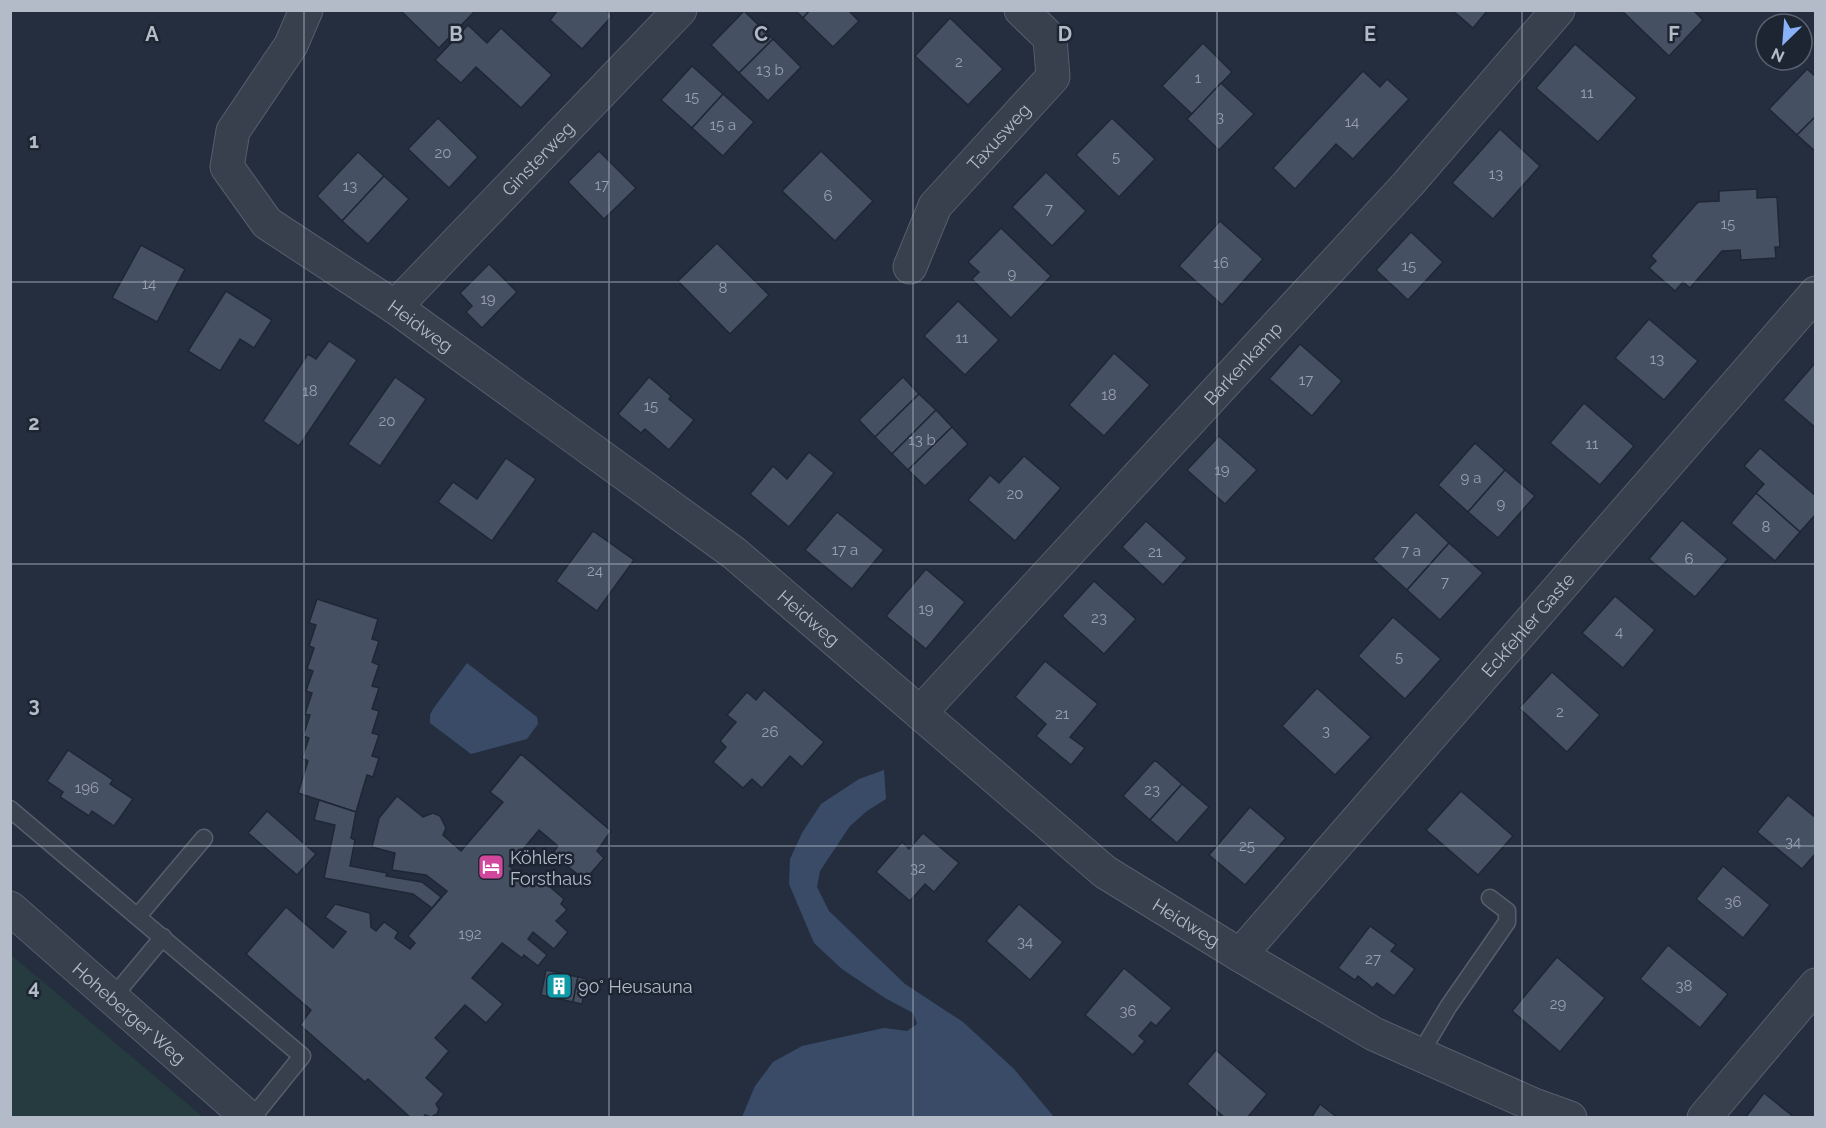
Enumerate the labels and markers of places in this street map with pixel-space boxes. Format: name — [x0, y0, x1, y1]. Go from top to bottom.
place label: Köhlers Forsthaus — [510, 847, 592, 889]
hotel icon: Köhlers Forsthaus — [476, 852, 506, 882]
building icon: 90° Heusauna — [544, 971, 574, 1001]
place label: 90° Heusauna — [578, 976, 692, 997]

